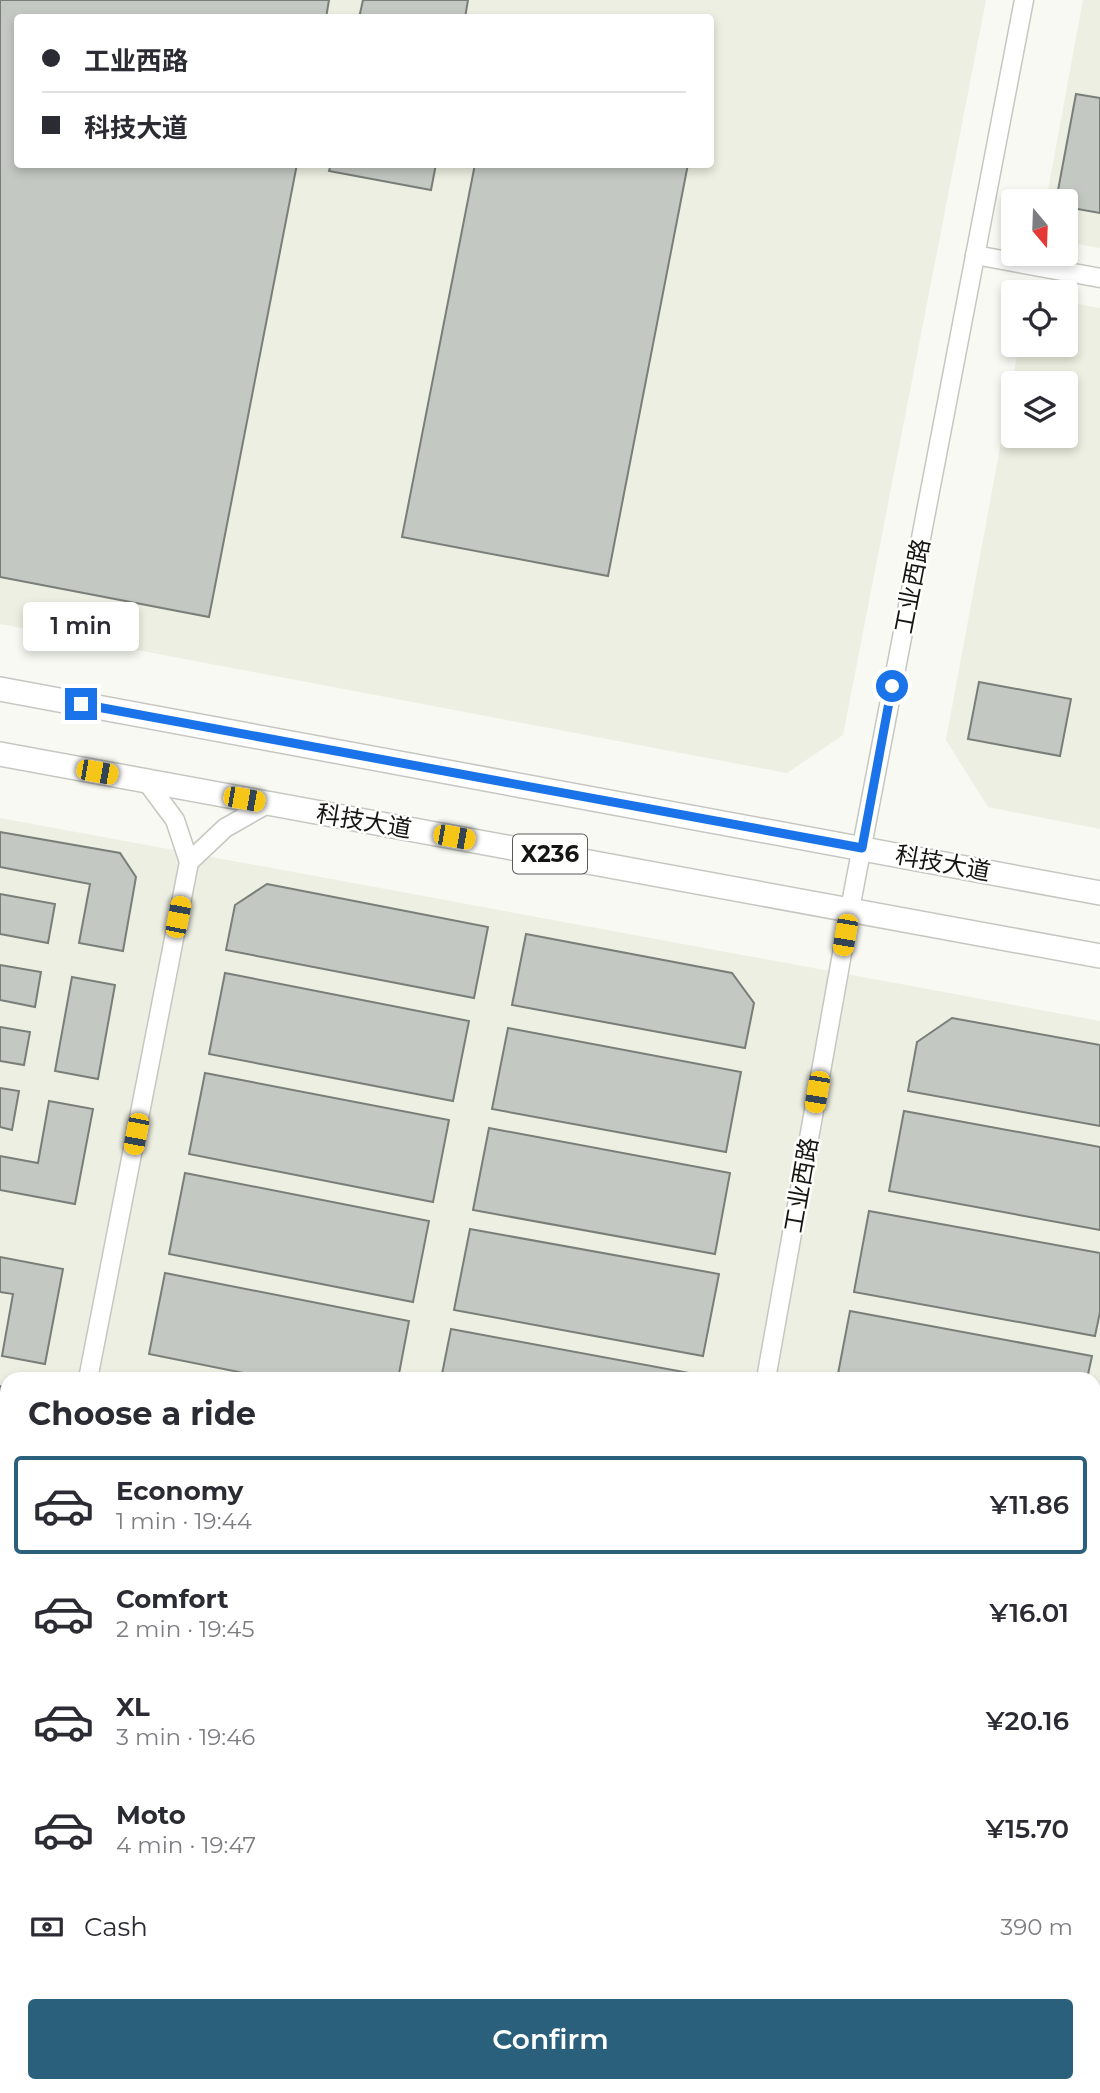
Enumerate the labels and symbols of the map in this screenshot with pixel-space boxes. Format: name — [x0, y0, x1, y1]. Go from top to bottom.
north arrow — [1001, 189, 1078, 266]
street label: 工业西路 — [889, 536, 935, 636]
callout: 1 min — [23, 602, 139, 652]
route start — [876, 670, 908, 702]
route end — [65, 688, 97, 720]
car — [75, 758, 120, 786]
car — [222, 785, 267, 813]
street label: 科技大道 — [314, 798, 414, 844]
car — [432, 823, 477, 851]
road number: X236 — [513, 834, 587, 874]
street label: 科技大道 — [893, 840, 993, 886]
car — [164, 894, 193, 940]
car — [832, 912, 859, 958]
car — [804, 1069, 831, 1115]
car — [122, 1111, 151, 1157]
street label: 工业西路 — [778, 1135, 824, 1235]

